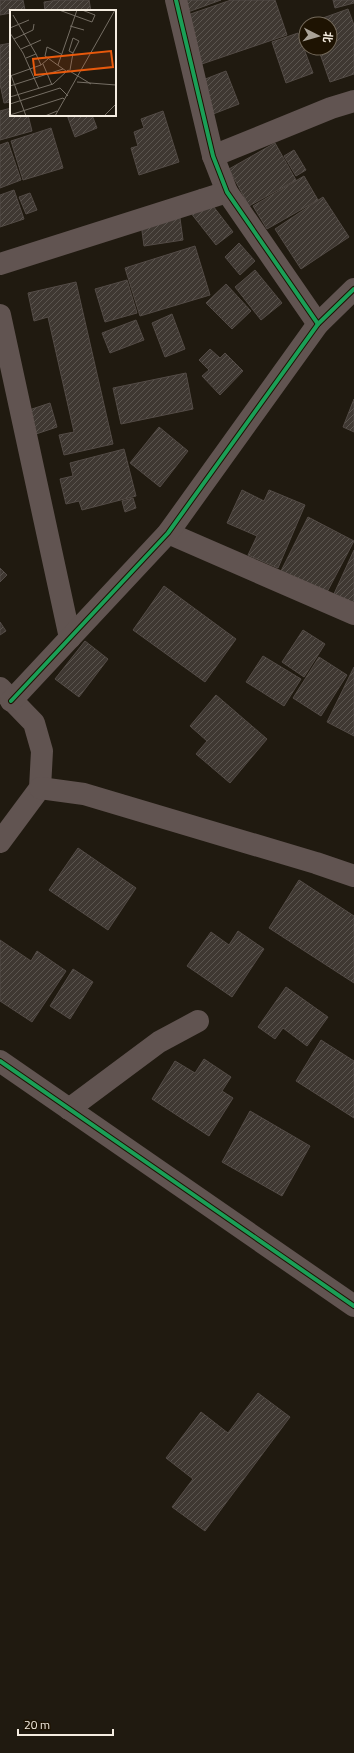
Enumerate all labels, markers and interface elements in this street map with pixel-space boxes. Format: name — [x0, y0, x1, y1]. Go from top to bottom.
inset map — [10, 10, 116, 116]
north arrow — [298, 16, 338, 56]
text: 北 — [319, 31, 336, 43]
scale bar — [18, 1711, 113, 1737]
text: 20 m — [24, 1715, 50, 1734]

